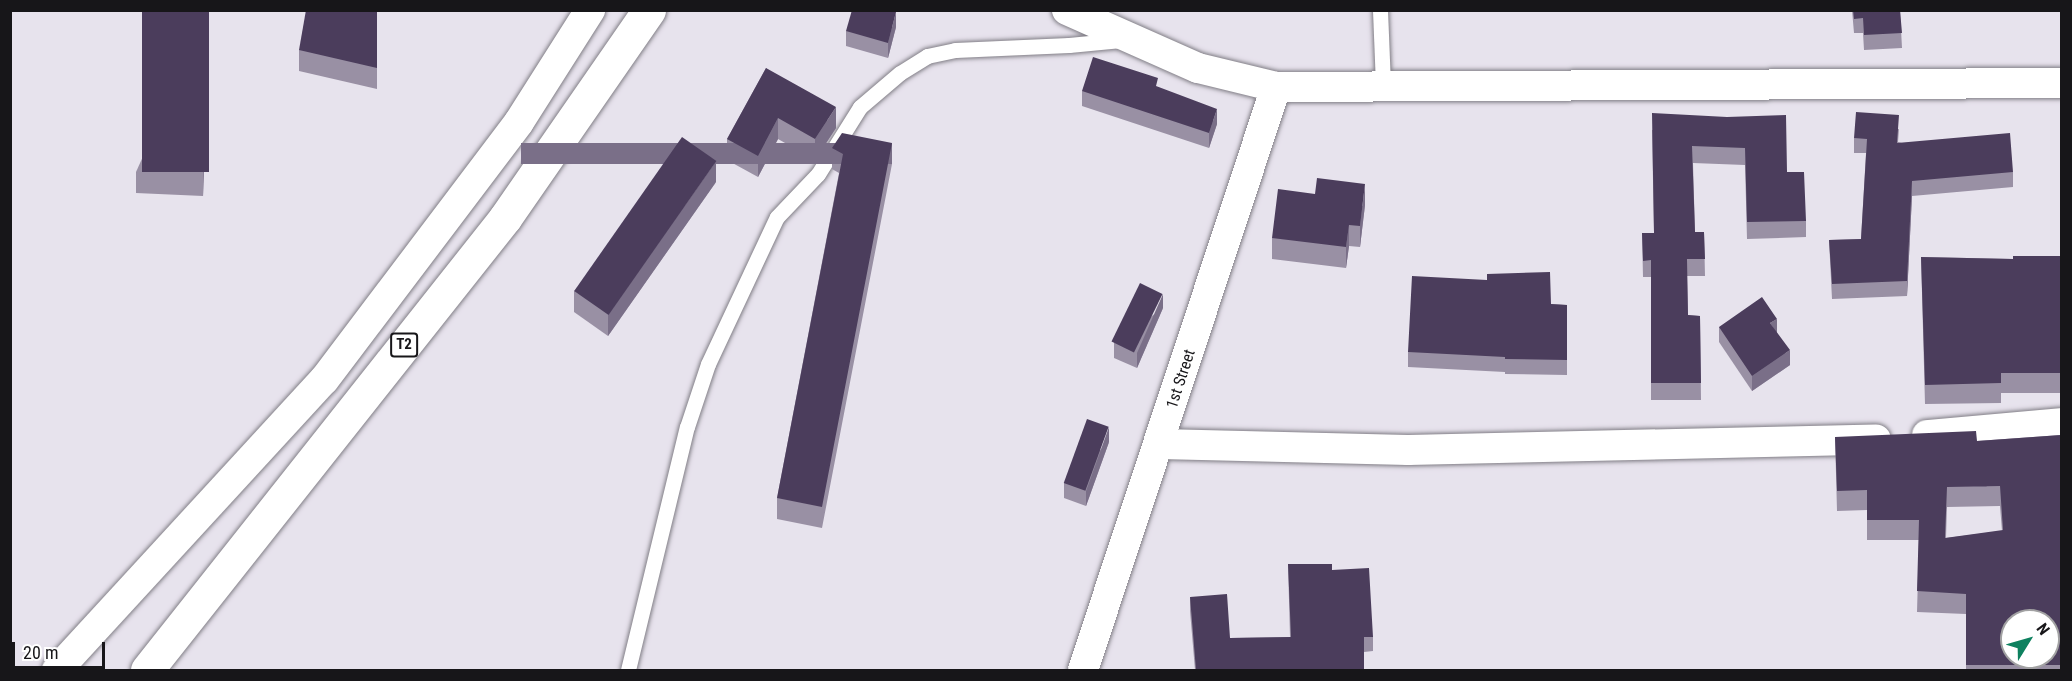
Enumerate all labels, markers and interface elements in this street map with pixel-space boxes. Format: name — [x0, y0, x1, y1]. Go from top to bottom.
road number: T2 — [389, 333, 419, 357]
street label: 1st Street — [1162, 347, 1200, 411]
north arrow — [2000, 609, 2060, 669]
text: N — [2033, 619, 2054, 639]
scale bar — [15, 630, 108, 668]
text: 20 m — [23, 642, 58, 663]

